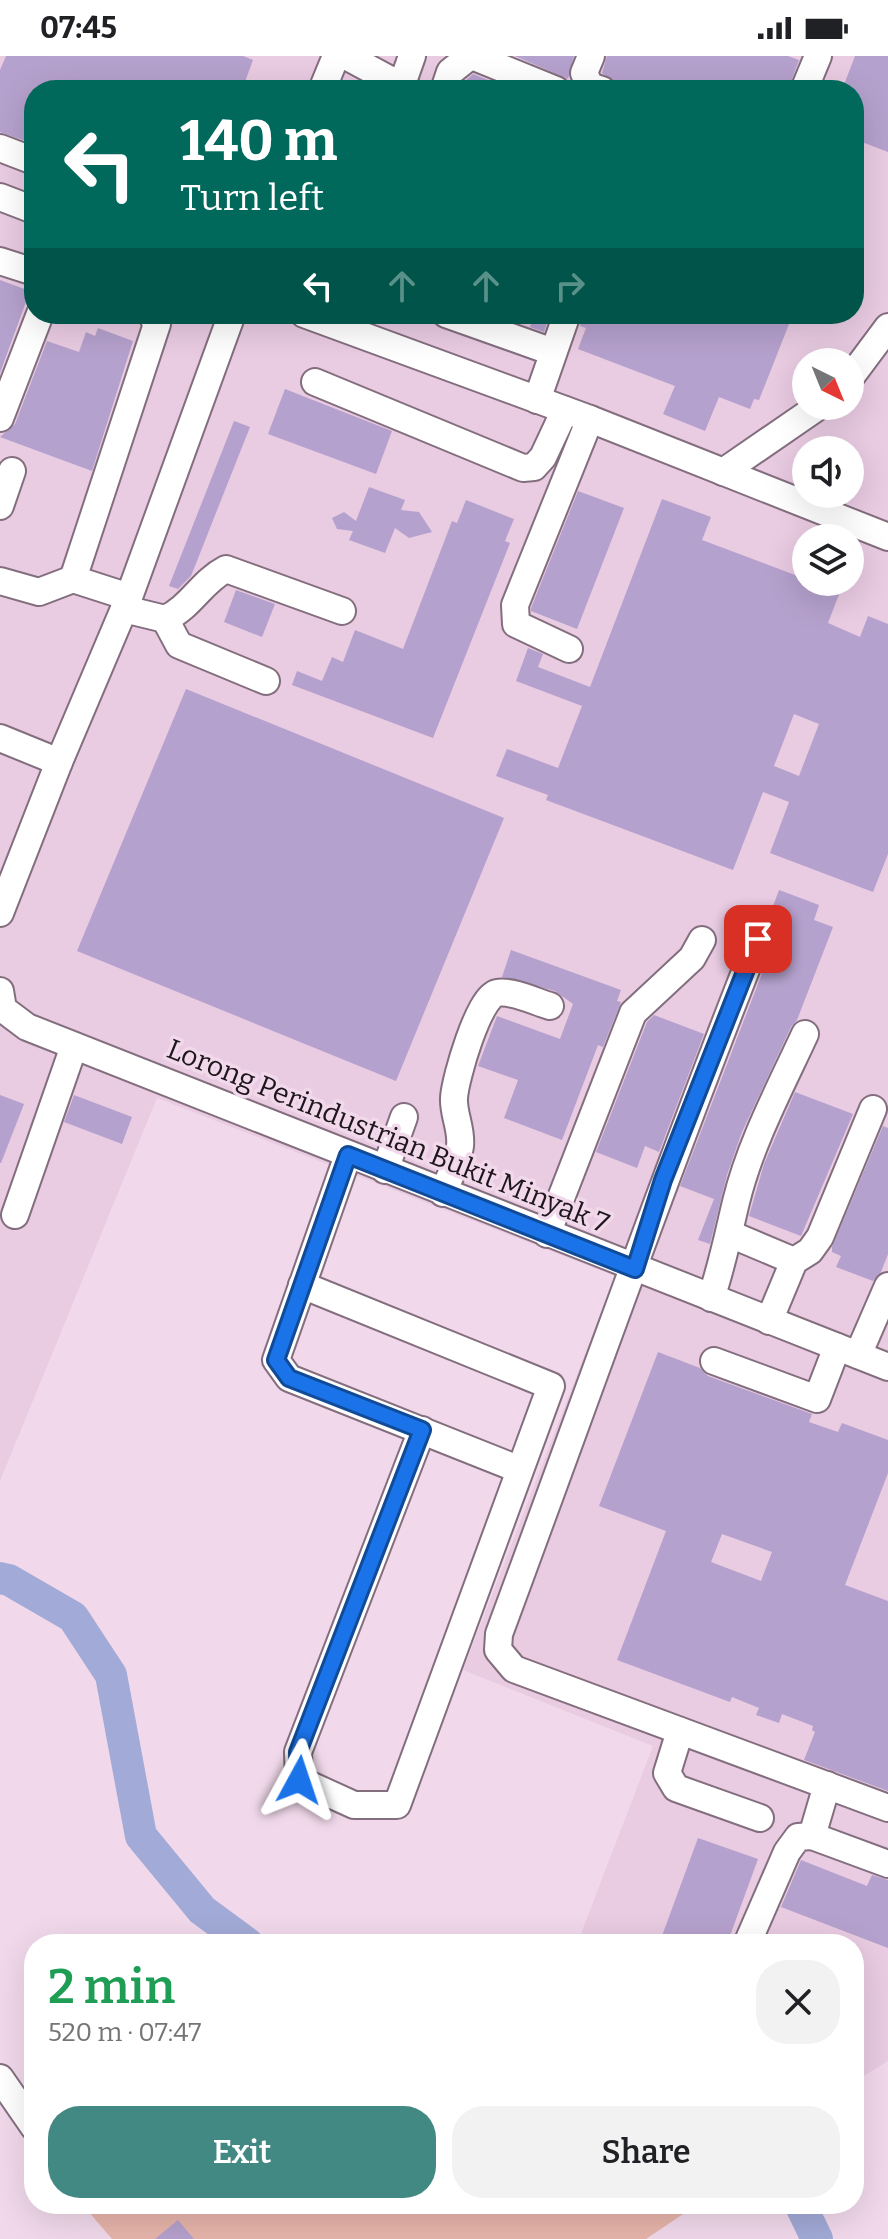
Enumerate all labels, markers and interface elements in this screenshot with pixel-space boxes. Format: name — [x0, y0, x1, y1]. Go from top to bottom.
text: 07:45 — [40, 10, 117, 46]
text: 140 m — [180, 108, 337, 175]
icon: left — [48, 112, 152, 216]
text: Turn left — [180, 176, 324, 220]
icon: left — [296, 264, 340, 308]
icon: ahead — [380, 264, 424, 308]
icon: ahead — [464, 264, 508, 308]
icon: right — [548, 264, 592, 308]
north arrow — [792, 348, 864, 420]
map controls — [792, 348, 864, 596]
button: sound — [792, 436, 864, 508]
button: layers — [792, 524, 864, 596]
pin — [724, 905, 792, 973]
icon: arrive — [736, 917, 780, 961]
street label: Lorong Perindustrian Bukit Minyak 7 — [162, 1032, 614, 1240]
position arrow — [257, 1738, 341, 1822]
text: 2 min — [48, 1958, 175, 2016]
button: close — [756, 1960, 840, 2044]
text: 520 m · 07:47 — [48, 2017, 201, 2048]
button: Exit — [48, 2106, 436, 2198]
button: Share — [452, 2106, 840, 2198]

